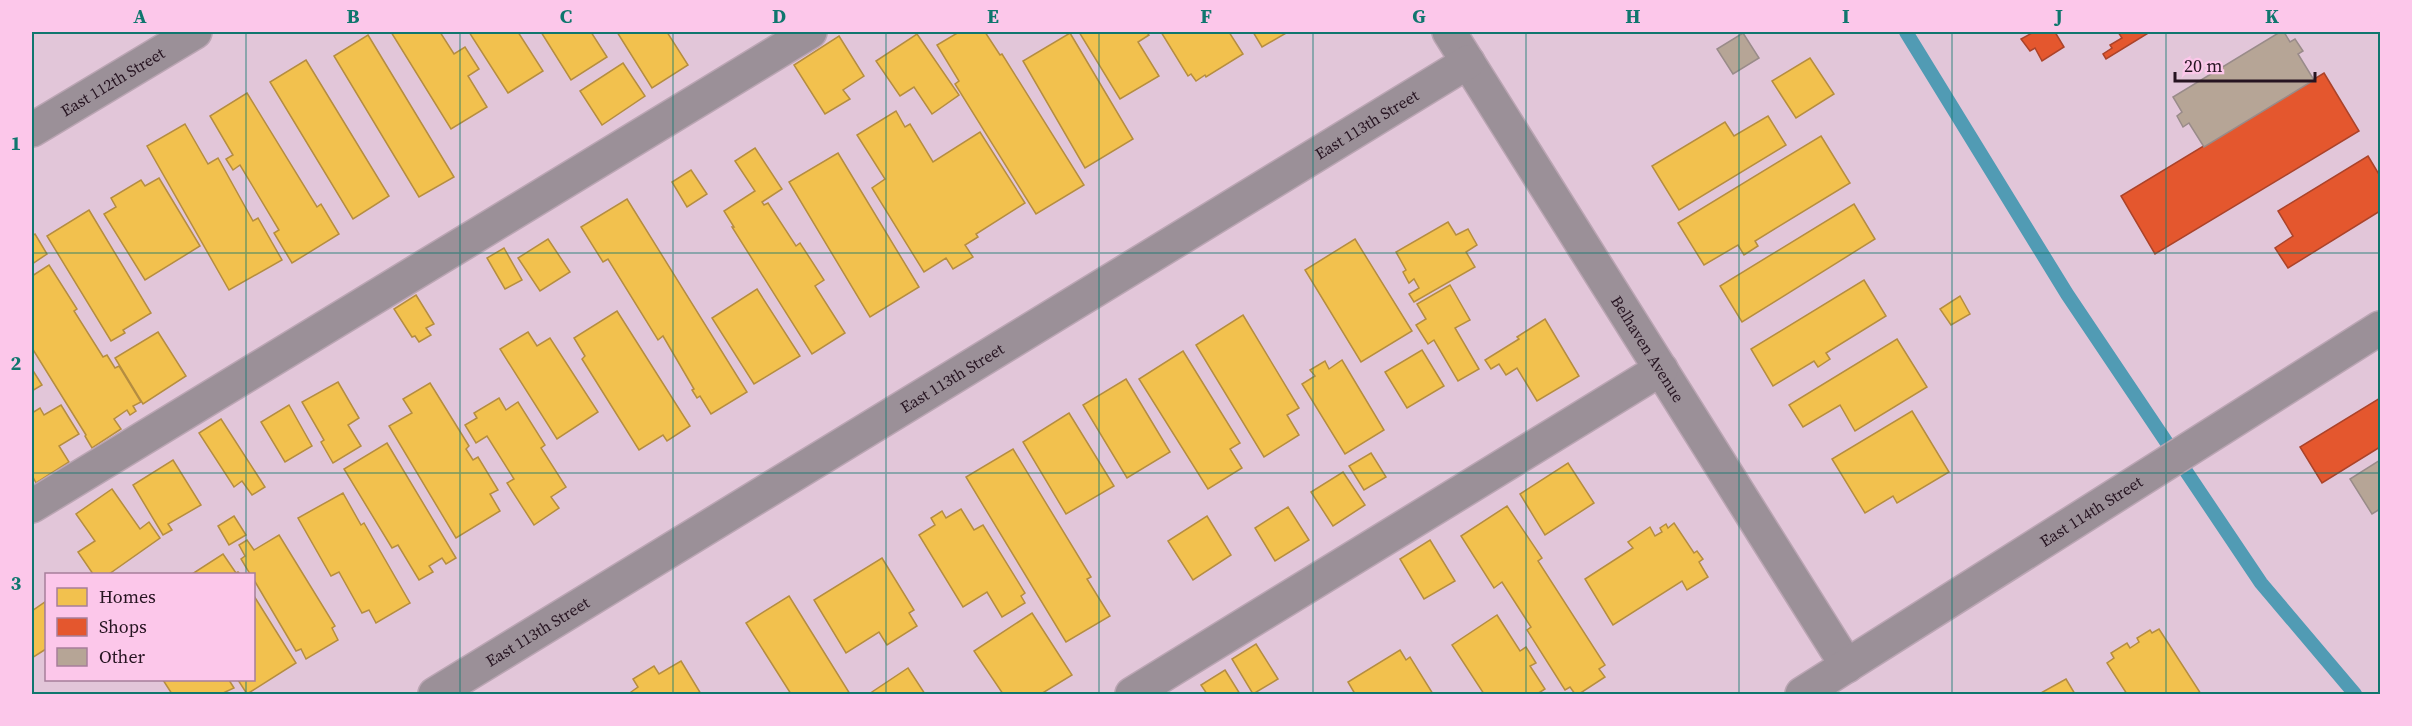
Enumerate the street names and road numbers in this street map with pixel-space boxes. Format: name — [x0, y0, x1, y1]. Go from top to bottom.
street label: East 112th Street — [56, 41, 169, 121]
street label: East 113th Street — [1311, 84, 1423, 164]
street label: Belhaven Avenue — [1606, 291, 1690, 406]
street label: East 113th Street — [896, 337, 1009, 418]
street label: East 114th Street — [2035, 470, 2147, 552]
street label: East 113th Street — [481, 591, 594, 671]

